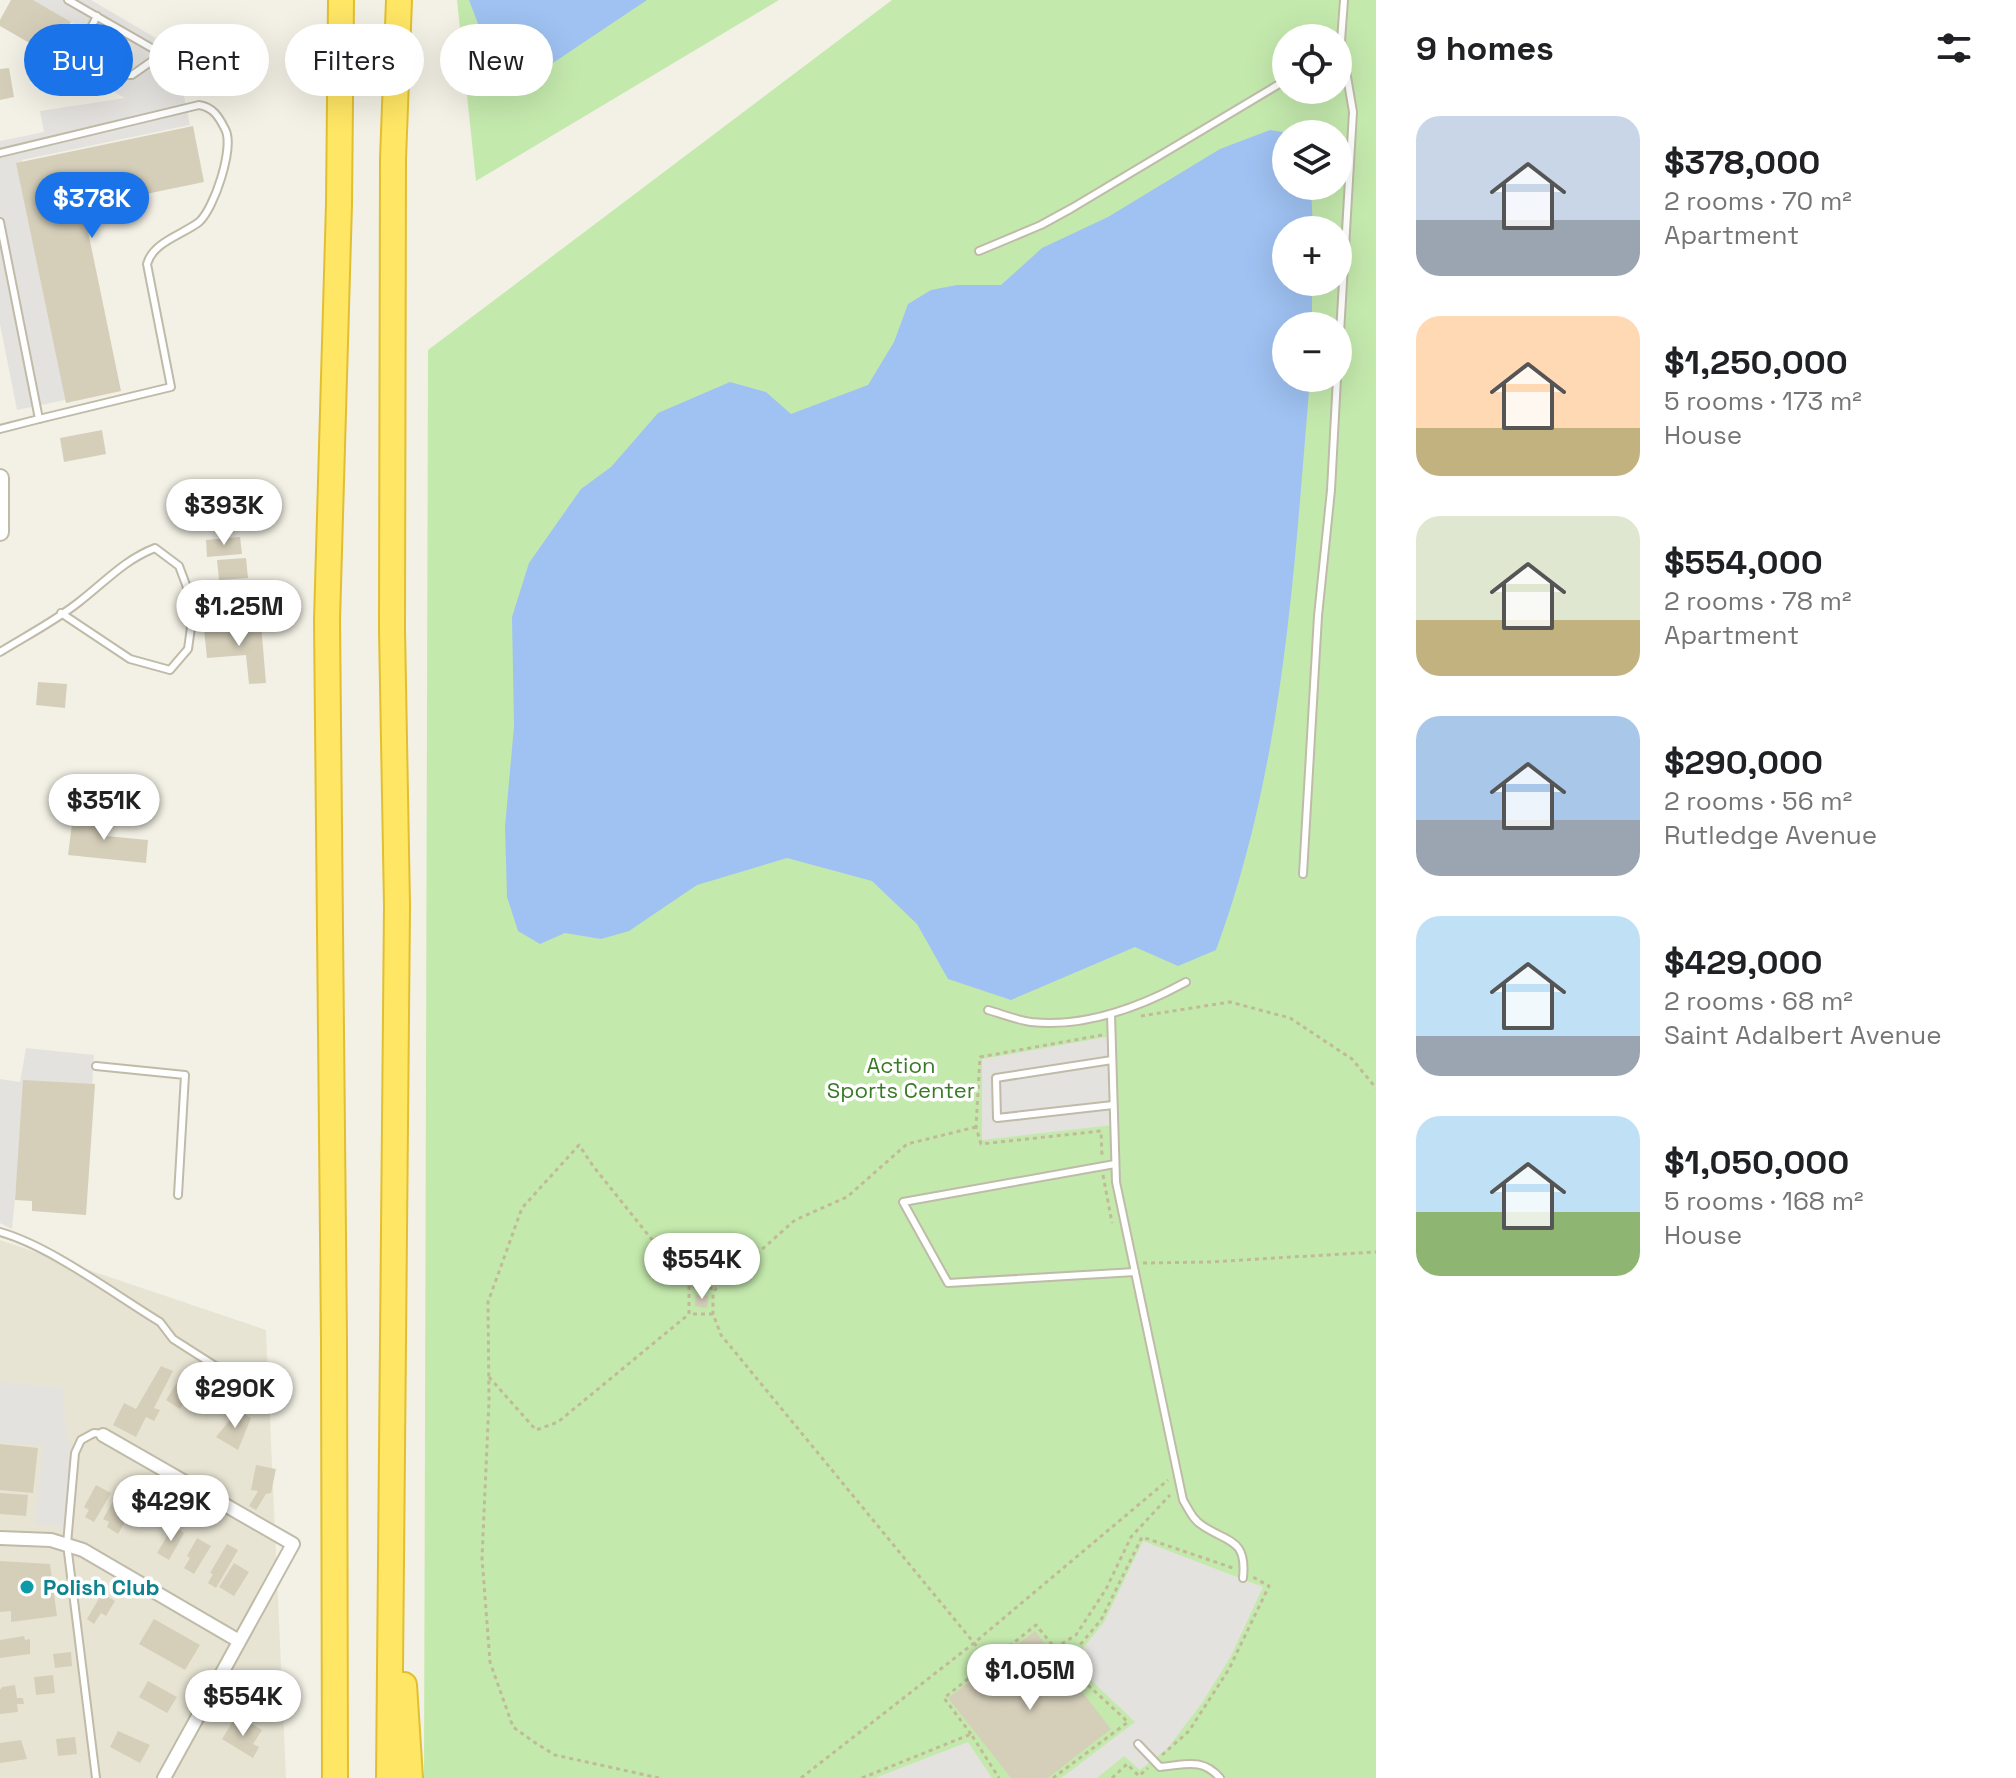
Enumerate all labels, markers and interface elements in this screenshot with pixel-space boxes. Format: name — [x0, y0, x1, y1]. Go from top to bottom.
chip: Buy — [24, 24, 133, 96]
chip: Rent — [149, 24, 269, 96]
chip: Filters — [285, 24, 424, 96]
chip: New — [440, 24, 553, 96]
map controls — [1272, 24, 1352, 392]
button: locate — [1272, 24, 1352, 104]
icon: filters — [1932, 26, 1976, 70]
text: 9 homes — [1416, 27, 1554, 70]
button: layers — [1272, 120, 1352, 200]
text: $378,000 — [1664, 141, 1820, 184]
icon: home — [1480, 148, 1576, 244]
pin: $378K — [36, 172, 148, 240]
text: $378K — [53, 181, 131, 215]
text: 2 rooms · 70 m² — [1664, 184, 1852, 218]
button: + — [1272, 216, 1352, 296]
text: Apartment — [1664, 218, 1799, 252]
button: − — [1272, 312, 1352, 392]
text: $1,250,000 — [1664, 341, 1848, 384]
icon: home — [1480, 348, 1576, 444]
text: 5 rooms · 173 m² — [1664, 384, 1862, 418]
text: House — [1664, 418, 1742, 452]
pin: $393K — [168, 479, 280, 547]
text: $393K — [184, 488, 264, 522]
text: $554,000 — [1664, 541, 1823, 584]
icon: home — [1480, 548, 1576, 644]
pin: $1.25M — [174, 580, 304, 648]
text: 2 rooms · 78 m² — [1664, 584, 1851, 618]
text: $1.25M — [194, 589, 284, 623]
text: Apartment — [1664, 618, 1799, 652]
text: $290,000 — [1664, 741, 1823, 784]
icon: home — [1480, 748, 1576, 844]
pin: $351K — [48, 774, 160, 842]
text: $351K — [67, 783, 141, 817]
text: 2 rooms · 56 m² — [1664, 784, 1852, 818]
text: Rutledge Avenue — [1664, 818, 1877, 852]
text: $429,000 — [1664, 941, 1823, 984]
icon: home — [1480, 948, 1576, 1044]
text: 2 rooms · 68 m² — [1664, 984, 1853, 1018]
text: Saint Adalbert Avenue — [1664, 1018, 1942, 1052]
park label: Action Sports Center — [827, 1051, 975, 1104]
text: $1,050,000 — [1664, 1141, 1849, 1184]
icon: home — [1480, 1148, 1576, 1244]
text: 5 rooms · 168 m² — [1664, 1184, 1864, 1218]
text: House — [1664, 1218, 1742, 1252]
pin: $554K — [646, 1233, 758, 1301]
text: $554K — [662, 1242, 742, 1276]
pin: $290K — [179, 1362, 291, 1430]
text: $290K — [195, 1371, 275, 1405]
pin: $429K — [115, 1475, 227, 1543]
text: $429K — [131, 1484, 211, 1518]
place label: Polish Club — [43, 1573, 159, 1601]
marker: Polish Club — [18, 1578, 36, 1596]
pin: $1.05M — [965, 1644, 1095, 1712]
text: $1.05M — [985, 1653, 1075, 1687]
pin: $554K — [187, 1670, 299, 1738]
text: $554K — [203, 1679, 283, 1713]

